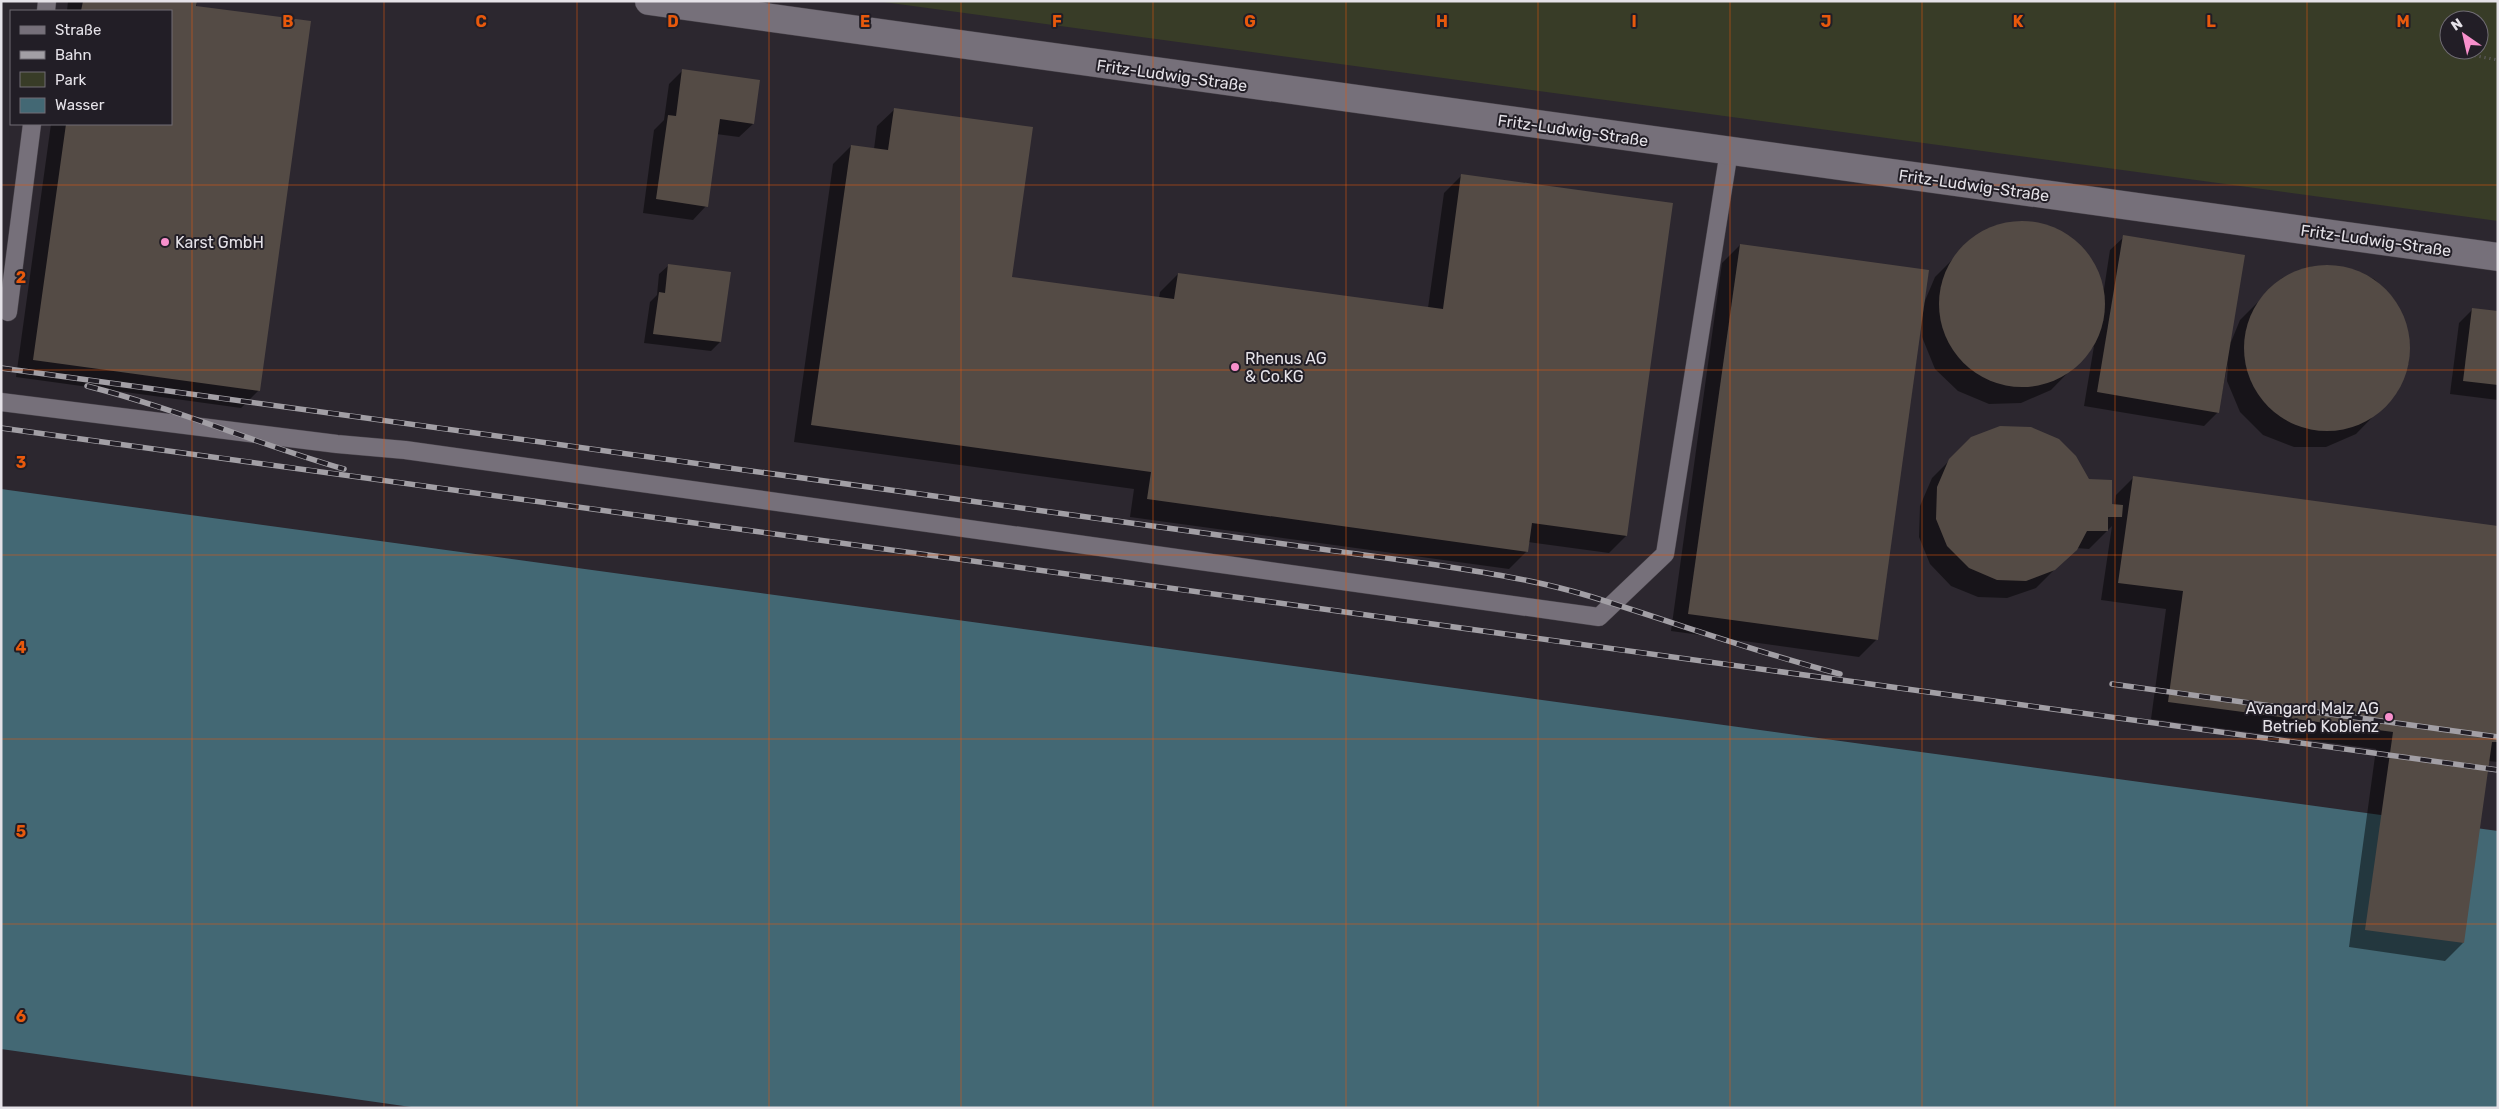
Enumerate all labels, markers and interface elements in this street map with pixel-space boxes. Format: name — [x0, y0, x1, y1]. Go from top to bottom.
legend — [10, 10, 172, 125]
north arrow — [2439, 10, 2489, 60]
text: B — [282, 12, 294, 31]
text: C — [475, 12, 487, 31]
text: D — [667, 12, 679, 31]
text: E — [860, 12, 870, 31]
text: F — [1052, 12, 1062, 31]
text: G — [1244, 12, 1256, 31]
text: H — [1436, 12, 1448, 31]
text: I — [1631, 12, 1637, 31]
text: J — [1821, 12, 1831, 31]
text: K — [2013, 12, 2024, 31]
text: L — [2206, 12, 2216, 31]
text: M — [2396, 12, 2410, 31]
text: N — [2448, 15, 2466, 35]
text: Straße — [55, 21, 101, 39]
text: Bahn — [55, 46, 92, 64]
street label: Fritz-Ludwig-Straße — [1095, 56, 1248, 95]
text: Park — [55, 71, 86, 89]
text: Wasser — [55, 96, 105, 114]
street label: Fritz-Ludwig-Straße — [1496, 111, 1649, 150]
street label: Fritz-Ludwig-Straße — [1897, 166, 2050, 205]
street label: Fritz-Ludwig-Straße — [2299, 221, 2452, 260]
place label: Karst GmbH — [175, 233, 264, 252]
marker: Karst GmbH — [159, 236, 171, 248]
text: 2 — [16, 268, 26, 287]
place label: Rhenus AG & Co.KG — [1245, 349, 1327, 386]
marker: Rhenus AG & Co.KG — [1229, 361, 1241, 373]
text: 3 — [16, 453, 26, 472]
text: 4 — [16, 638, 27, 657]
place label: Avangard Malz AG Betrieb Koblenz — [2245, 699, 2379, 736]
marker: Avangard Malz AG Betrieb Koblenz — [2383, 711, 2395, 723]
text: 5 — [16, 822, 26, 841]
text: 6 — [16, 1007, 26, 1026]

